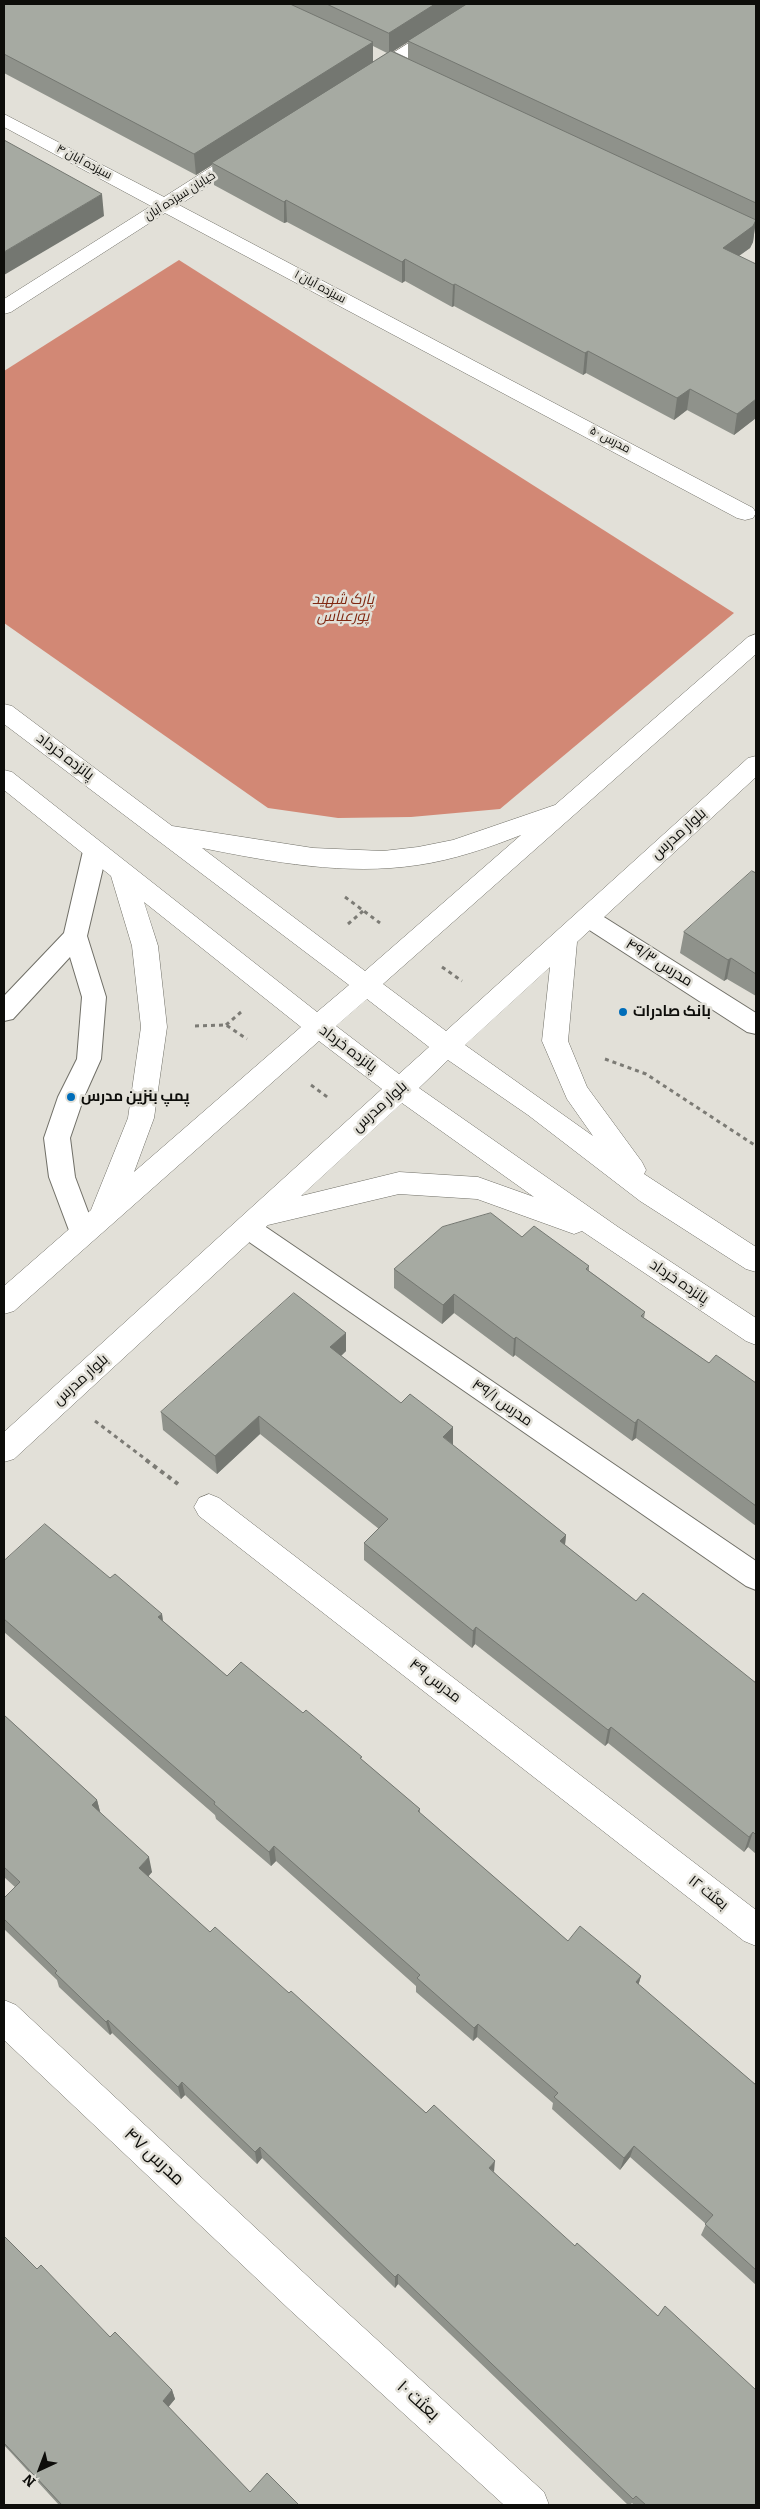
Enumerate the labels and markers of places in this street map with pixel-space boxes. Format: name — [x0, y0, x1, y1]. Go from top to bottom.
place label: بانک صادرات — [633, 1003, 711, 1021]
marker: بانک صادرات — [617, 1006, 629, 1018]
place label: پمپ بنزین مدرس — [81, 1088, 190, 1106]
marker: پمپ بنزین مدرس — [65, 1091, 77, 1103]

